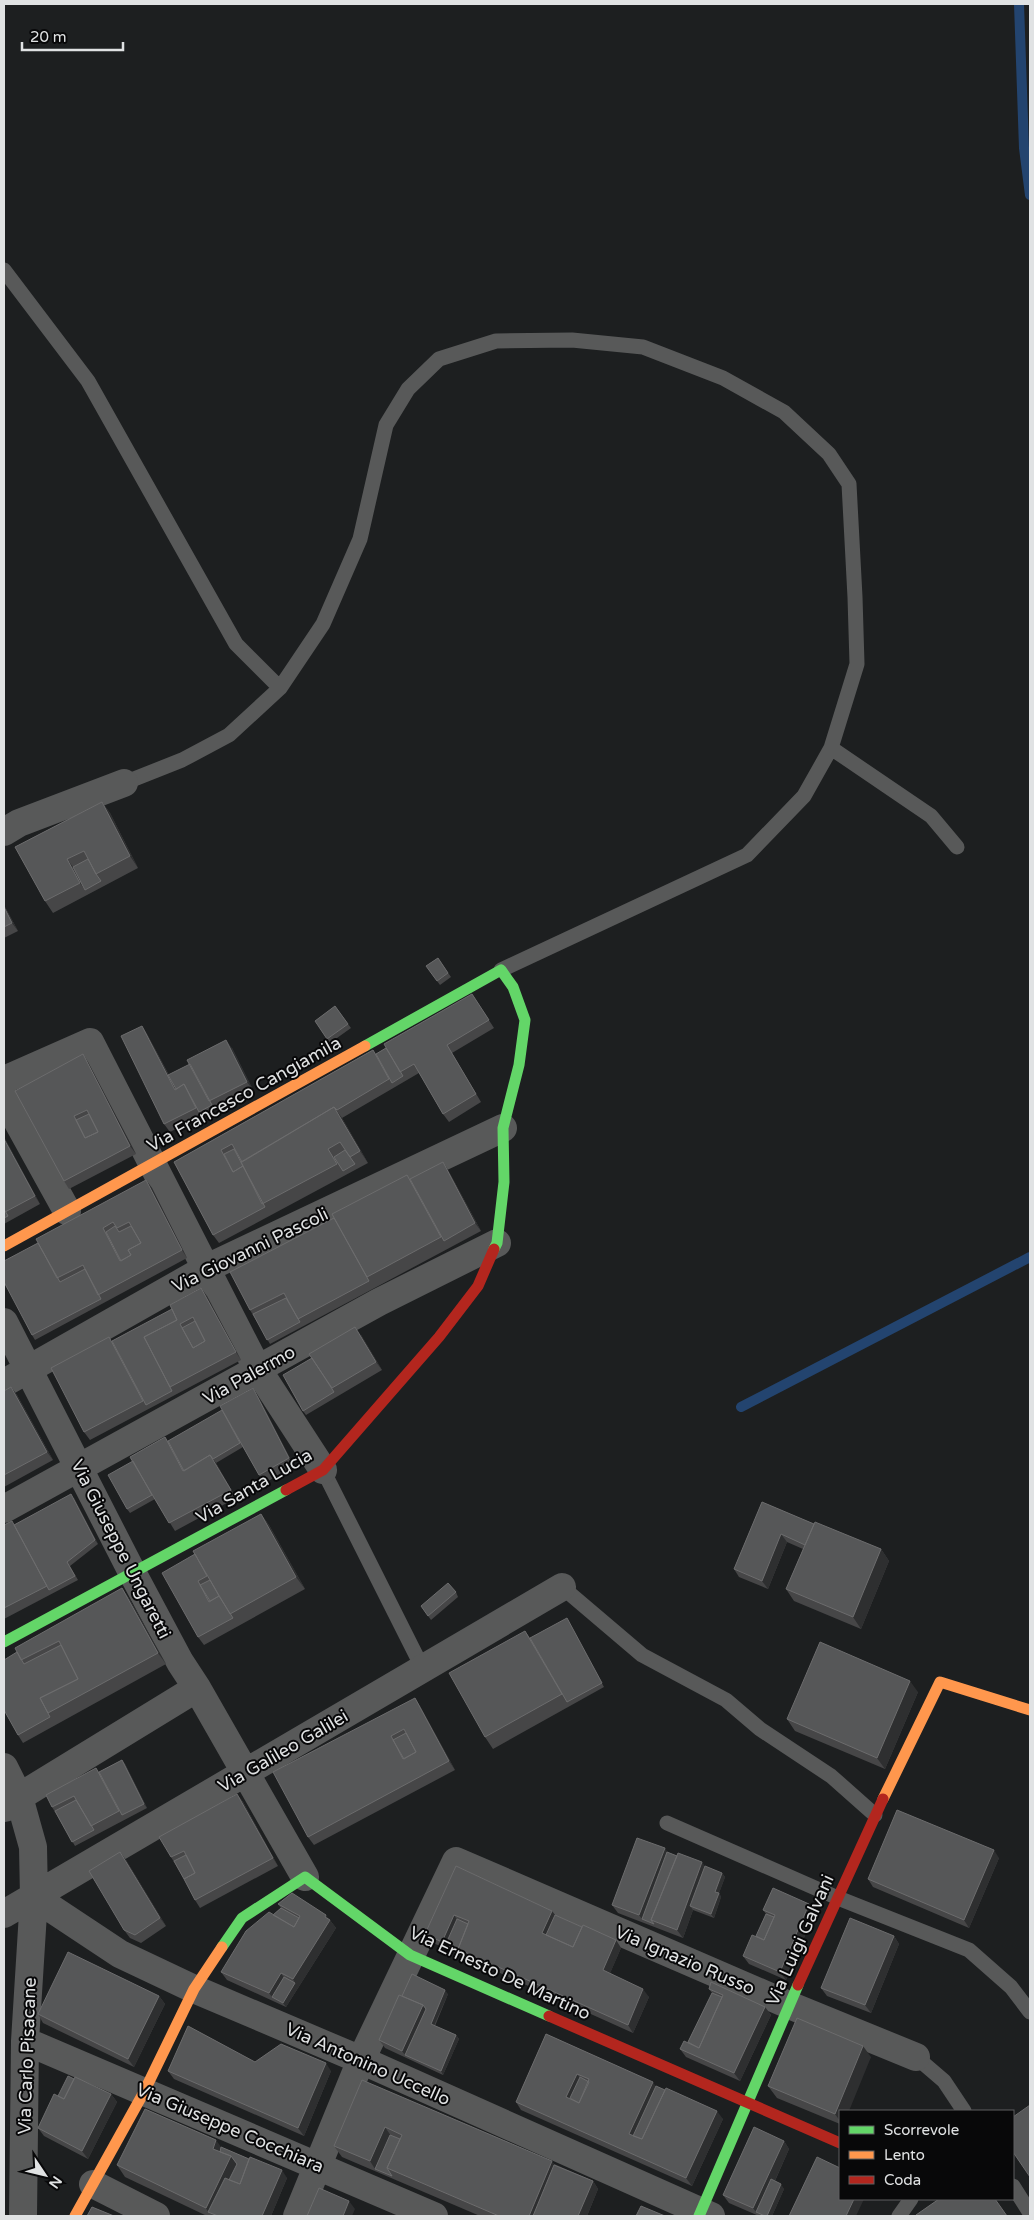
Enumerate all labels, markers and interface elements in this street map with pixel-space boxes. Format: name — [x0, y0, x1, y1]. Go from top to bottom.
scale bar — [22, 20, 124, 52]
text: 20 m — [30, 28, 67, 46]
street label: Via Francesco Cangiamila — [143, 1031, 345, 1157]
street label: Via Giovanni Pascoli — [168, 1203, 332, 1297]
street label: Via Palermo — [199, 1341, 299, 1409]
street label: Via Santa Lucia — [192, 1444, 316, 1528]
street label: Via Giuseppe Ungaretti — [66, 1456, 176, 1642]
street label: Via Galileo Galilei — [214, 1705, 352, 1797]
street label: Via Luigi Galvani — [761, 1871, 839, 2009]
street label: Via Ernesto De Martino — [406, 1921, 594, 2025]
street label: Via Ignazio Russo — [612, 1921, 758, 1999]
street label: Via Carlo Pisacane — [13, 1977, 41, 2135]
street label: Via Antonino Uccello — [282, 2018, 454, 2110]
street label: Via Giuseppe Cocchiara — [133, 2078, 327, 2178]
legend — [839, 2110, 1014, 2200]
text: Scorrevole — [884, 2121, 959, 2139]
text: Lento — [884, 2146, 925, 2164]
north arrow — [20, 2150, 70, 2200]
text: Coda — [884, 2171, 921, 2189]
text: N — [45, 2173, 65, 2192]

